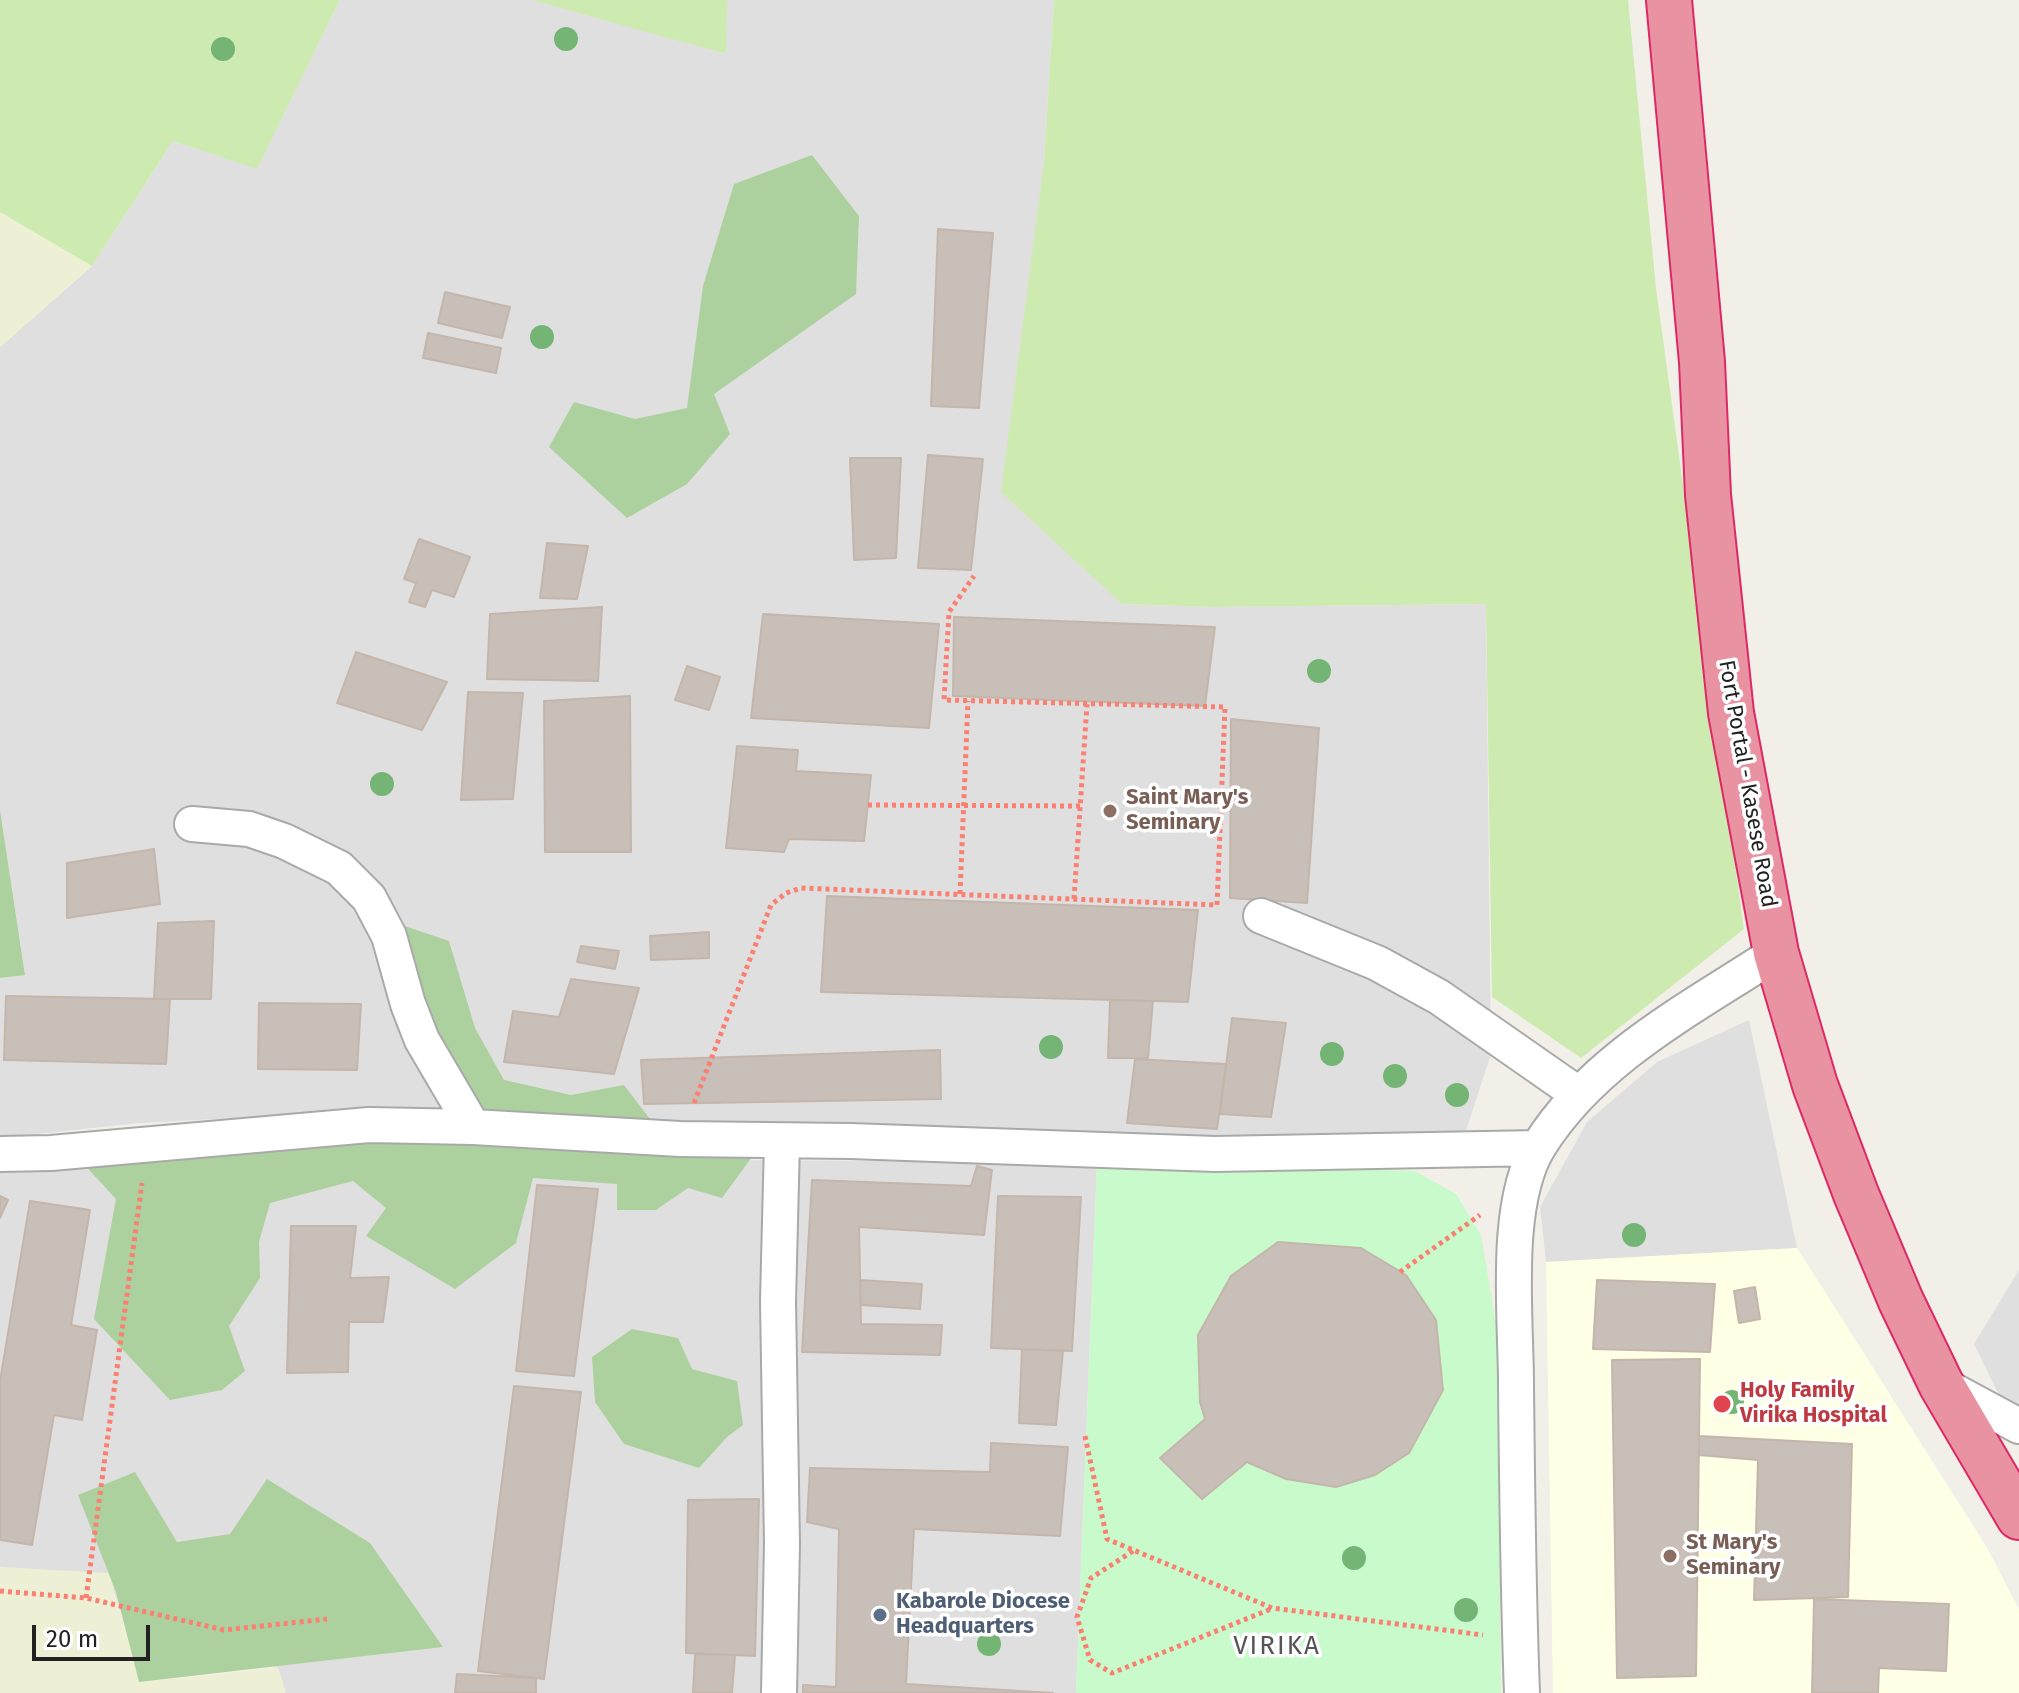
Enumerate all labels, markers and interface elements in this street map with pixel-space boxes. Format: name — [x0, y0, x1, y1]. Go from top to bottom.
street label: Fort Portal - Kasese Road — [1712, 658, 1782, 910]
place label: Saint Mary's Seminary — [1126, 785, 1248, 836]
marker: Saint Mary's Seminary — [1101, 802, 1119, 820]
place label: Holy Family Virika Hospital — [1740, 1378, 1887, 1430]
marker: Holy Family Virika Hospital — [1711, 1393, 1733, 1415]
place label: St Mary's Seminary — [1686, 1530, 1780, 1582]
marker: St Mary's Seminary — [1661, 1547, 1679, 1565]
place label: Kabarole Diocese Headquarters — [896, 1589, 1070, 1640]
marker: Kabarole Diocese Headquarters — [871, 1606, 889, 1624]
scale bar — [36, 1609, 154, 1659]
text: 20 m — [46, 1625, 98, 1653]
district label: VIRIKA — [1233, 1631, 1321, 1663]

